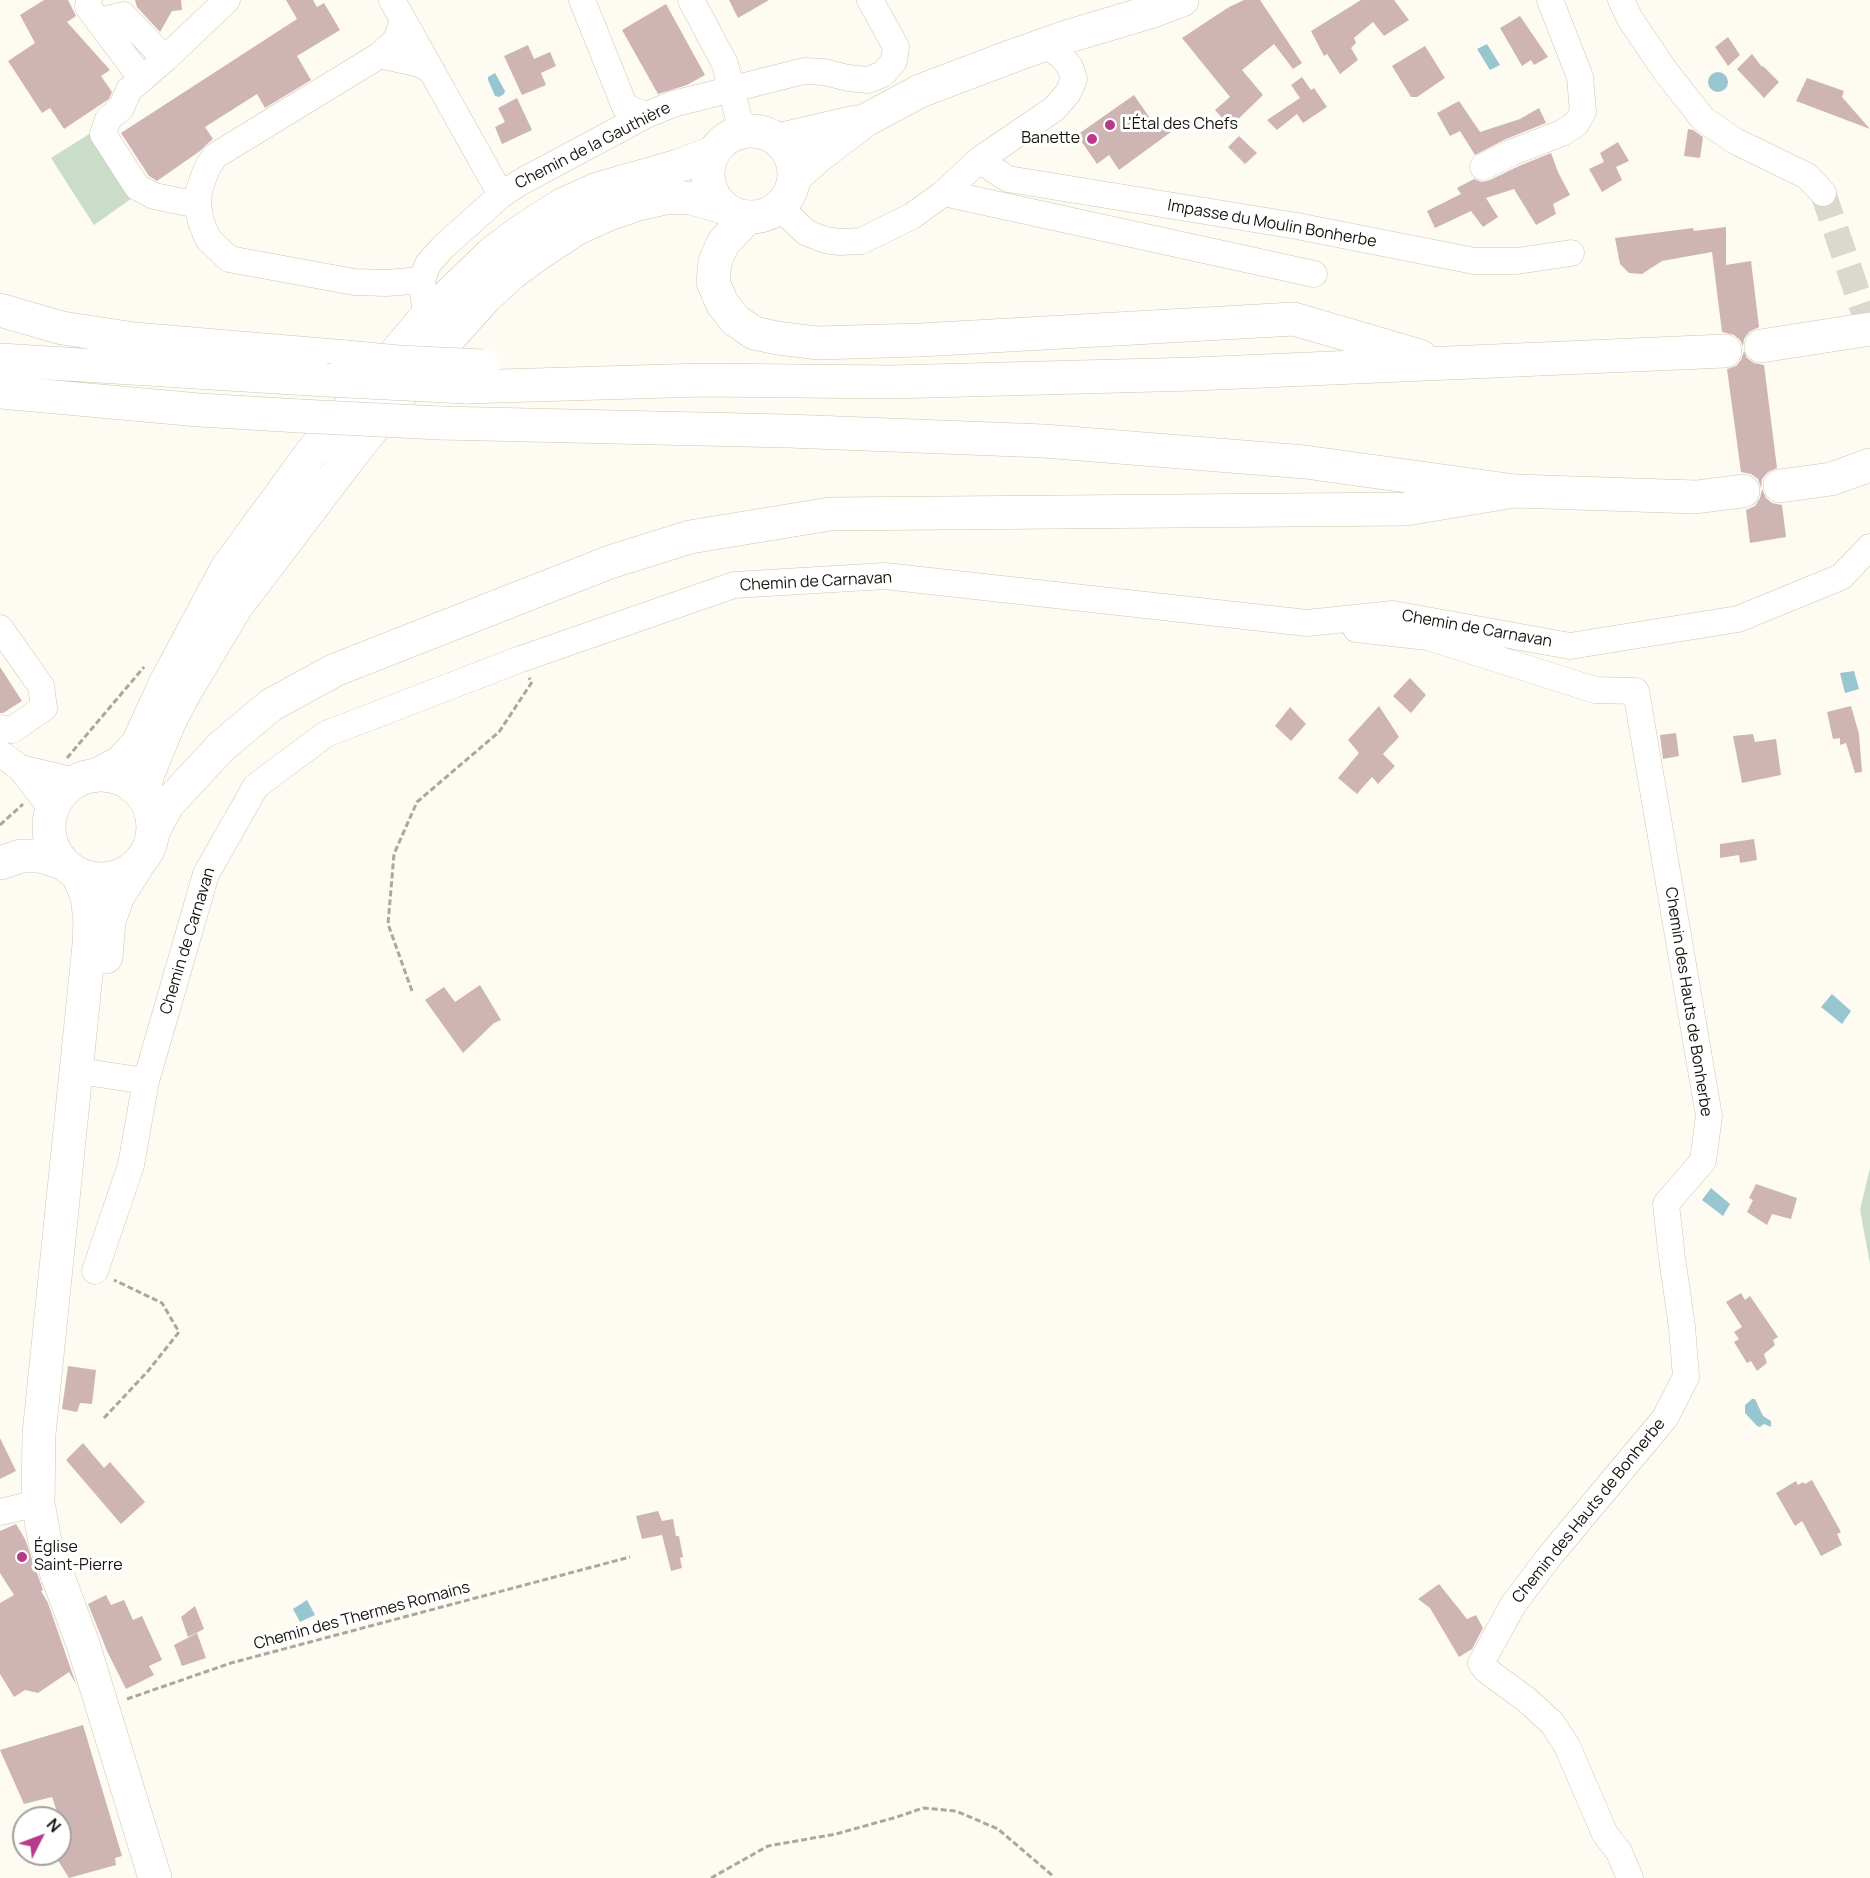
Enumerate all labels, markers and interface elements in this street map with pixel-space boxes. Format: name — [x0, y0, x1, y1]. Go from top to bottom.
street label: Chemin de la Gauthière — [512, 99, 674, 193]
place label: L'Étal des Chefs — [1122, 115, 1238, 135]
marker: L'Étal des Chefs — [1103, 118, 1117, 132]
place label: Banette — [1021, 129, 1080, 149]
marker: Banette — [1085, 132, 1099, 146]
street label: Impasse du Moulin Bonherbe — [1166, 196, 1378, 252]
street label: Chemin de Carnavan — [739, 568, 893, 596]
street label: Chemin de Carnavan — [1400, 606, 1554, 652]
street label: Chemin de Carnavan — [157, 865, 219, 1017]
street label: Chemin des Hauts de Bonherbe — [1660, 886, 1716, 1118]
street label: Chemin des Hauts de Bonherbe — [1509, 1415, 1669, 1607]
place label: Église Saint-Pierre — [34, 1538, 123, 1576]
marker: Église Saint-Pierre — [15, 1550, 29, 1564]
street label: Chemin des Thermes Romains — [252, 1578, 472, 1654]
north arrow — [12, 1806, 72, 1866]
text: N — [42, 1814, 66, 1837]

